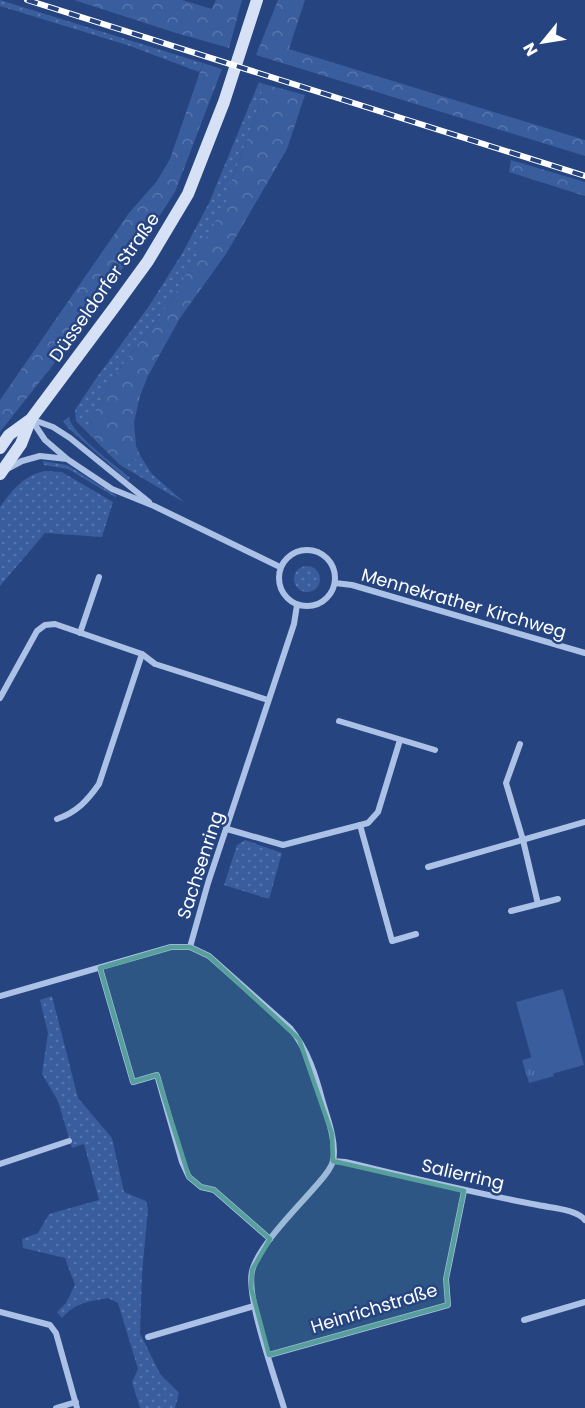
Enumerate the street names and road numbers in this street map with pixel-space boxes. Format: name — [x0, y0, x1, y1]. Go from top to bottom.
street label: Düsseldorfer Straße — [43, 207, 165, 367]
street label: Mennekrather Kirchweg — [359, 562, 569, 644]
street label: Sachsenring — [171, 808, 229, 922]
street label: Salierring — [419, 1152, 507, 1196]
street label: Heinrichstraße — [308, 1277, 440, 1339]

